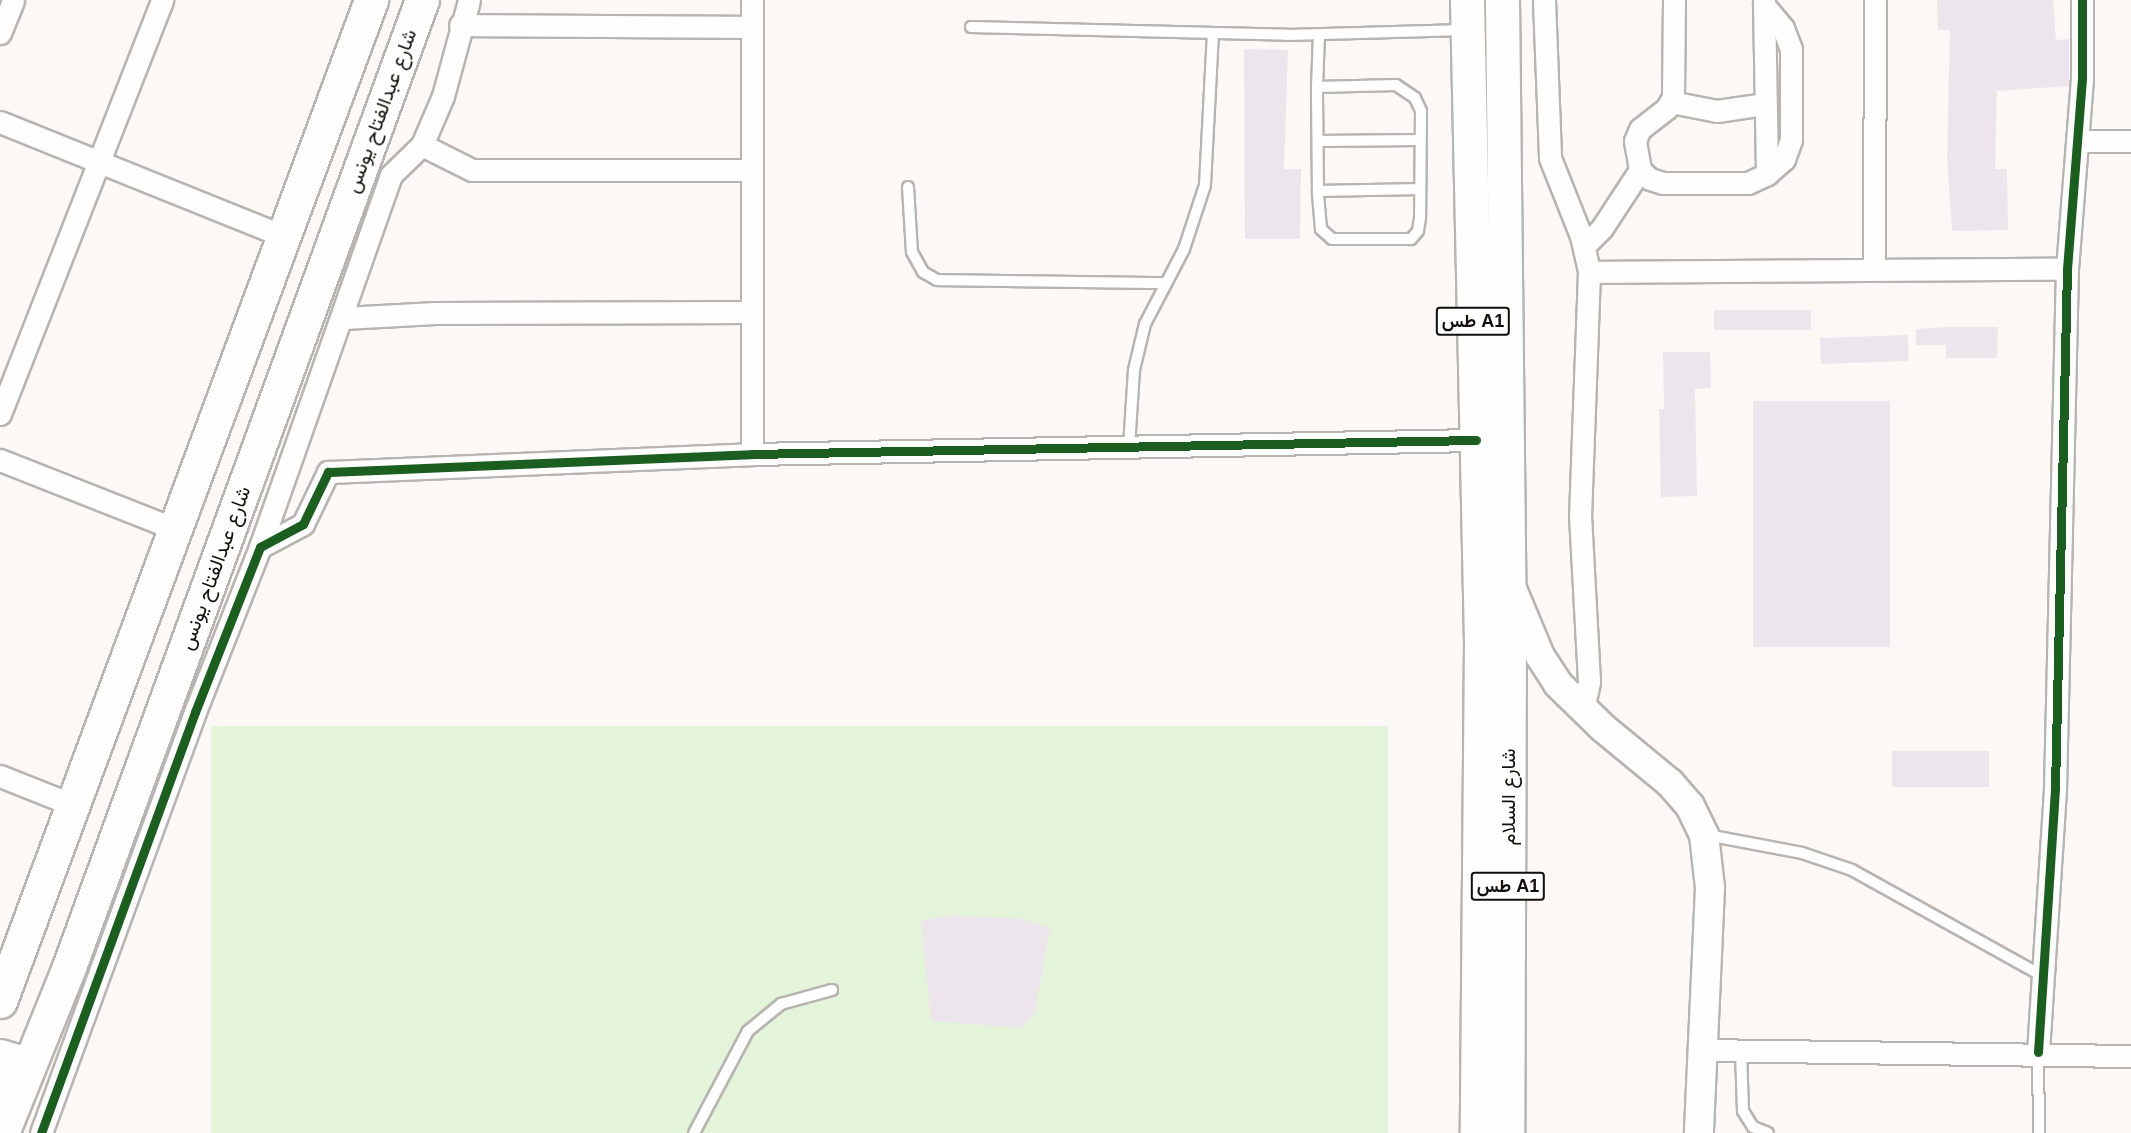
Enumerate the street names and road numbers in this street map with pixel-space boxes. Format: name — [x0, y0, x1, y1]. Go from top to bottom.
street label: شارع عبدالفتاح يونس — [340, 26, 422, 196]
road number: طس A1 — [1436, 306, 1510, 336]
street label: شارع عبدالفتاح يونس — [174, 483, 256, 653]
street label: شارع السلام — [1496, 748, 1520, 846]
road number: طس A1 — [1470, 871, 1546, 901]

